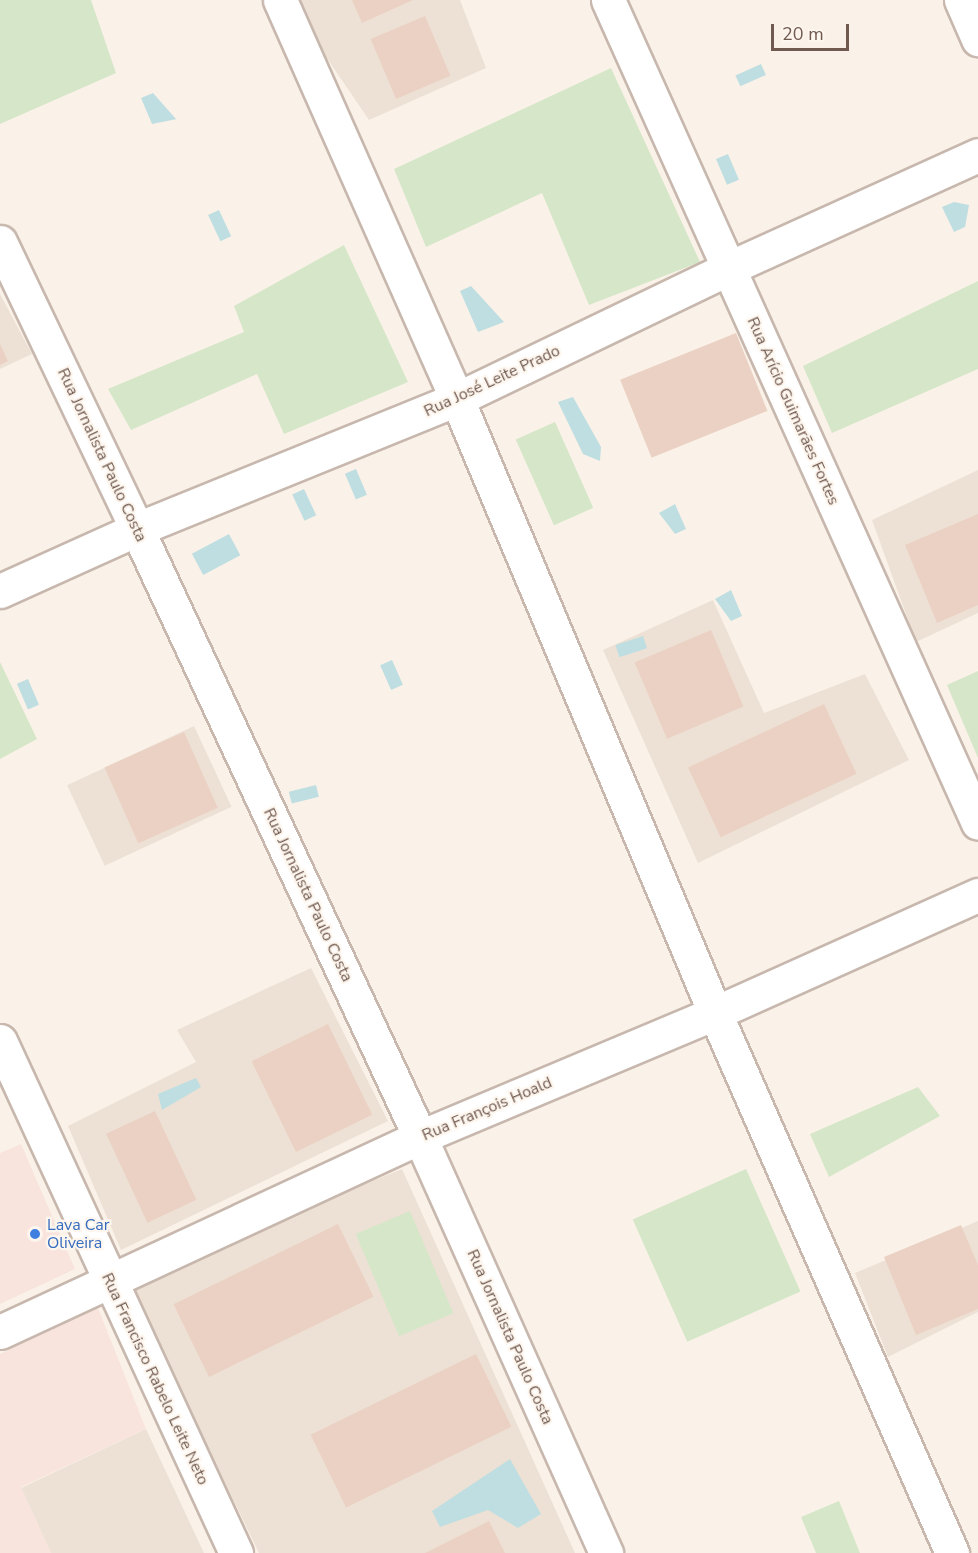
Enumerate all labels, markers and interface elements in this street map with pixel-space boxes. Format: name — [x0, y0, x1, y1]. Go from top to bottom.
scale bar — [774, 12, 852, 50]
text: 20 m — [782, 22, 824, 46]
street label: Rua Arício Guimarães Fortes — [743, 314, 843, 508]
street label: Rua José Leite Prado — [421, 341, 563, 421]
street label: Rua Jornalista Paulo Costa — [53, 365, 151, 545]
street label: Rua Jornalista Paulo Costa — [259, 805, 357, 985]
street label: Rua François Hoald — [419, 1073, 555, 1145]
place label: Lava Car Oliveira — [47, 1215, 109, 1253]
marker: Lava Car Oliveira — [28, 1227, 42, 1241]
street label: Rua Jornalista Paulo Costa — [463, 1247, 557, 1427]
street label: Rua Francisco Rabelo Leite Neto — [97, 1270, 213, 1488]

